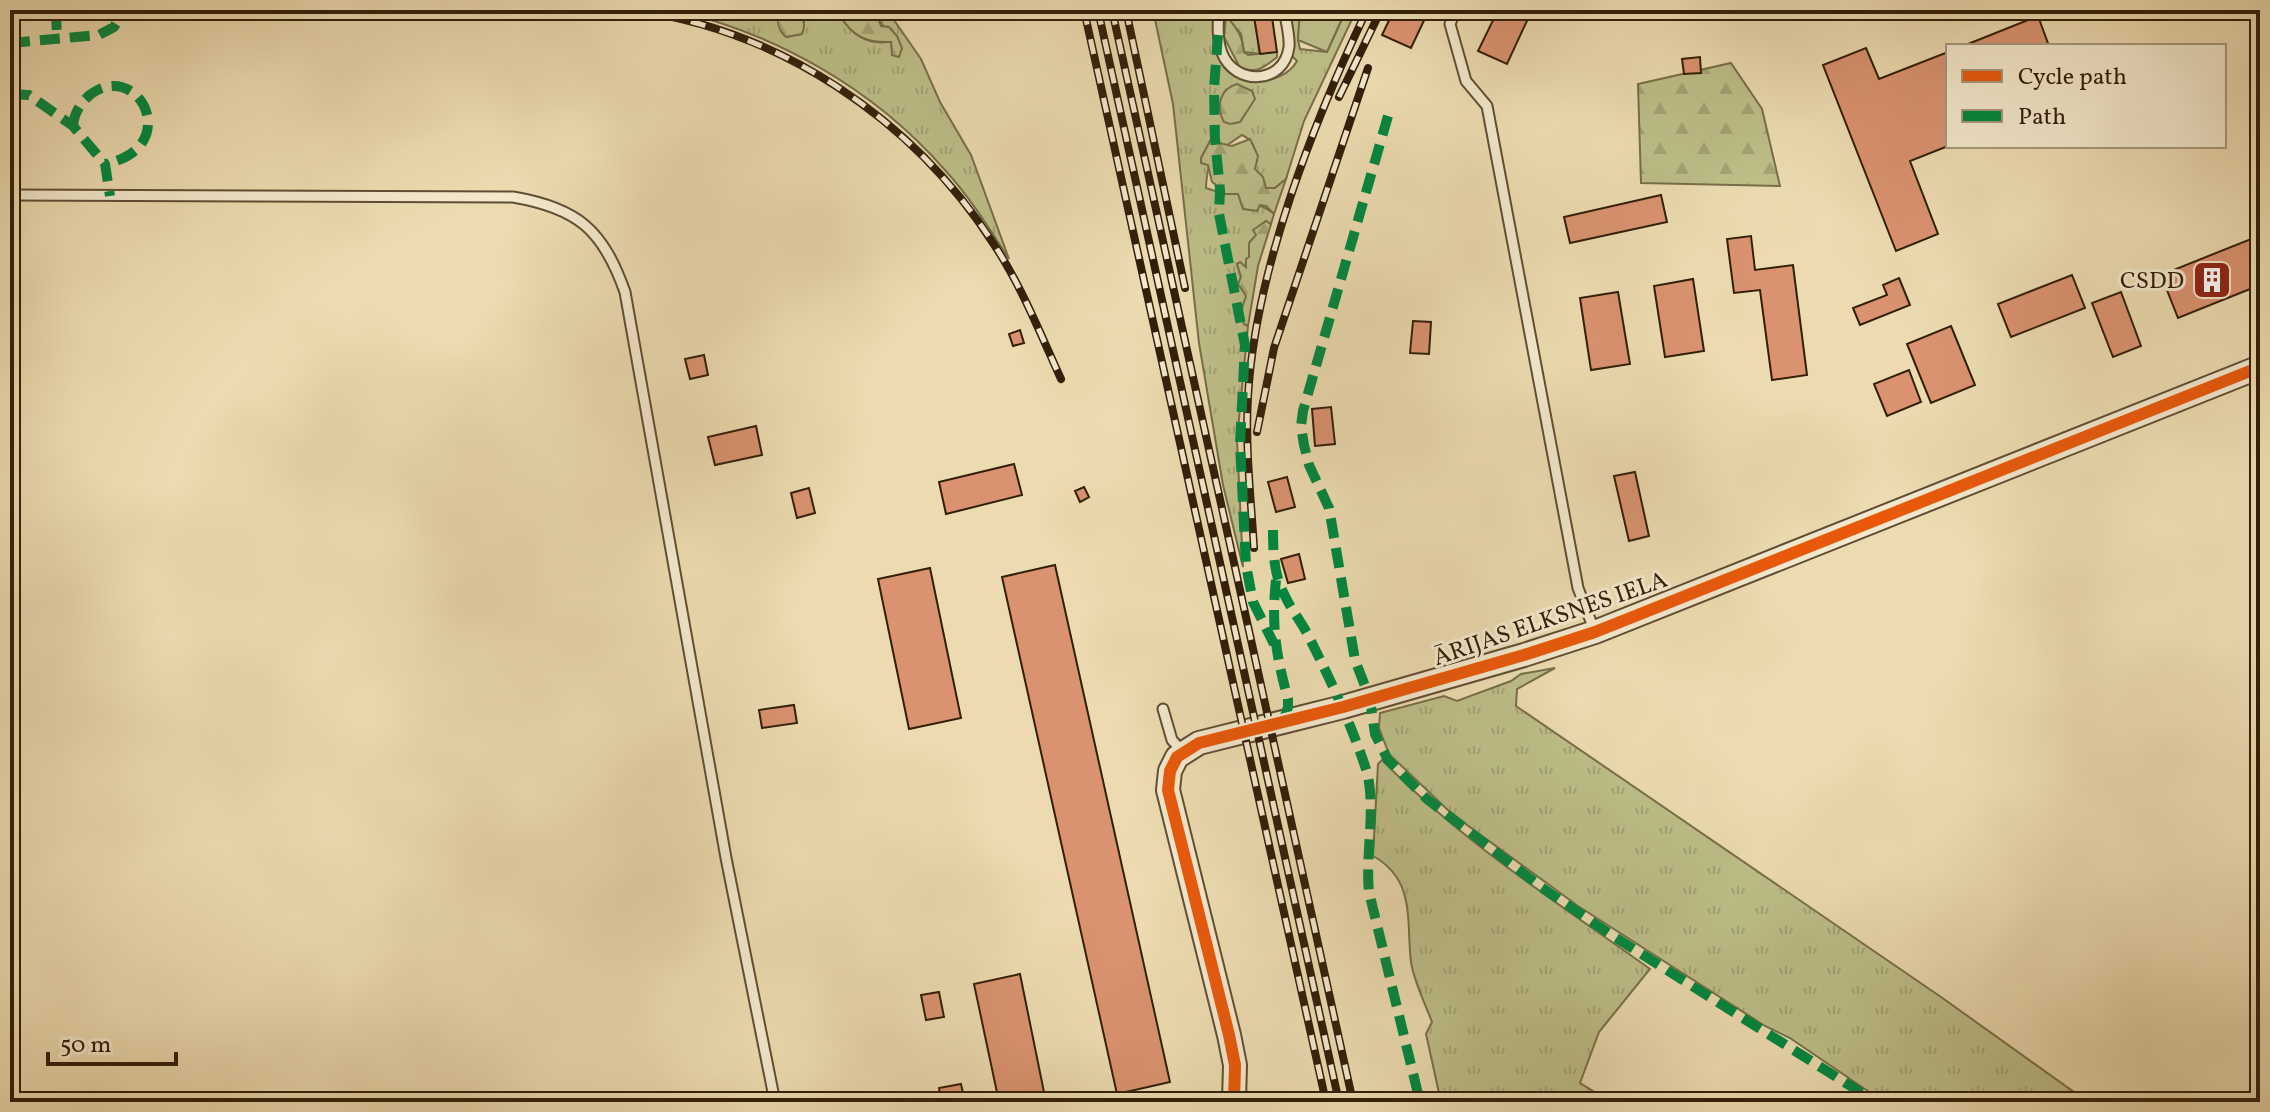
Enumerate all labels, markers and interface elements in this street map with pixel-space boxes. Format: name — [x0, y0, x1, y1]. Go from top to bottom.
legend — [1946, 44, 2226, 148]
text: Cycle path — [2018, 61, 2127, 95]
text: Path — [2018, 101, 2066, 135]
building icon: CSDD — [2191, 259, 2233, 301]
place label: CSDD — [2120, 265, 2184, 299]
street label: ĀRIJAS ELKSNES IELA — [1429, 564, 1672, 676]
scale bar — [48, 1016, 176, 1066]
text: 50 m — [60, 1029, 112, 1063]

